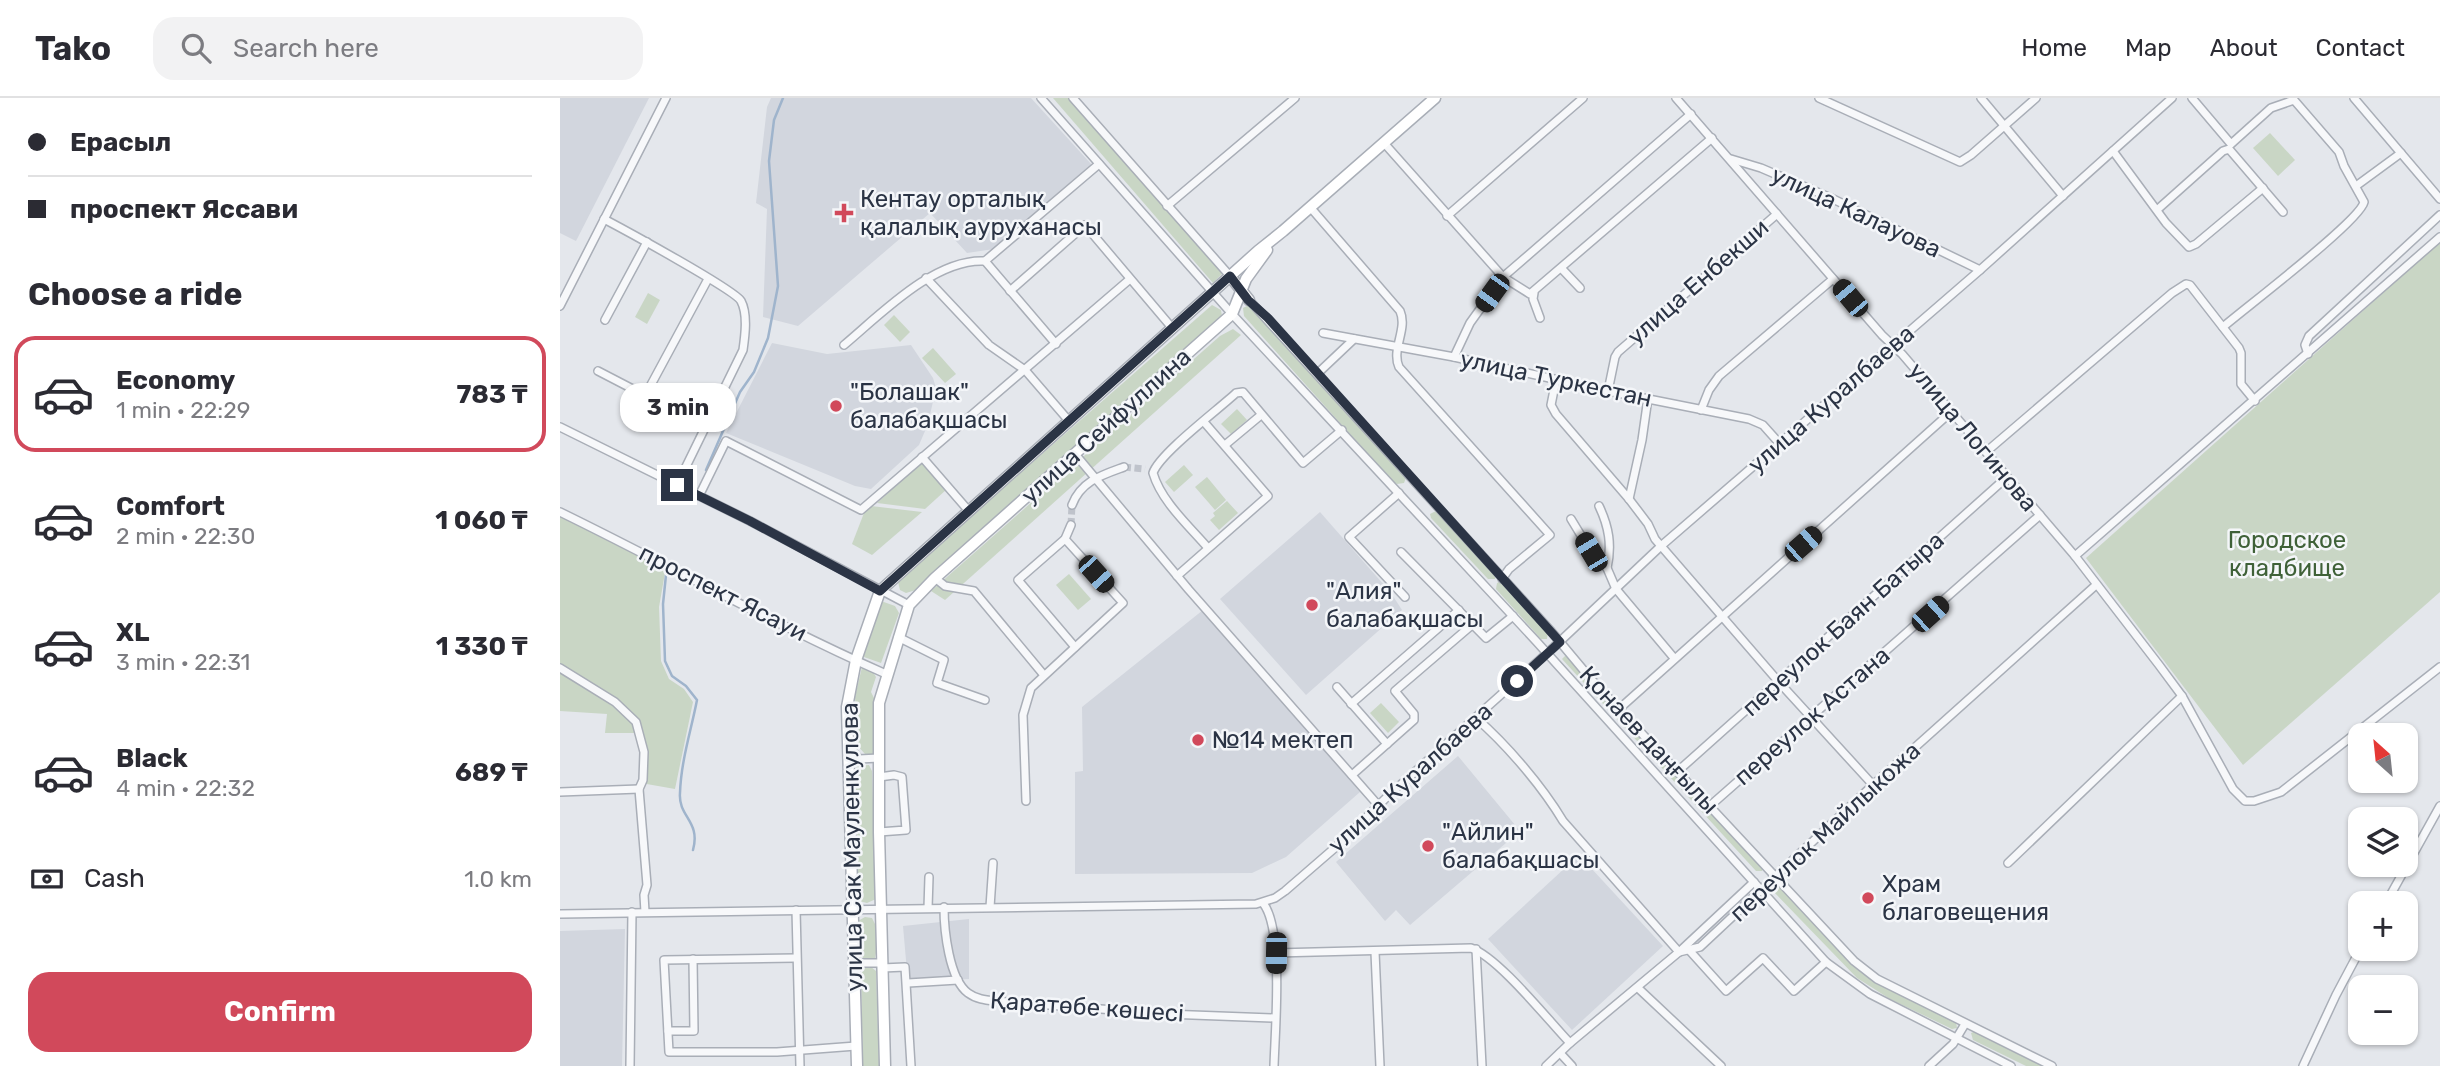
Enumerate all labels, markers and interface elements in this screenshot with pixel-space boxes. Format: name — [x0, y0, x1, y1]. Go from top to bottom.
search box — [153, 17, 643, 80]
text: Tako — [35, 29, 111, 68]
icon: search — [177, 29, 215, 67]
text: Search here — [233, 33, 379, 64]
text: Home — [2021, 34, 2087, 62]
text: Map — [2125, 34, 2172, 62]
text: About — [2210, 34, 2278, 62]
text: Contact — [2316, 34, 2405, 62]
text: Ерасыл — [70, 127, 171, 158]
street label: улица Калауова — [1767, 160, 1945, 264]
place label: Кентау орталық қалалық ауруханасы — [860, 185, 1102, 241]
text: проспект Яссави — [70, 194, 298, 225]
marker: Кентау орталық қалалық ауруханасы — [834, 203, 854, 223]
street label: улица Енбекши — [1622, 213, 1774, 351]
car — [1472, 270, 1513, 316]
text: Choose a ride — [28, 275, 242, 313]
car — [1829, 275, 1872, 321]
street label: улица Куралбаева — [1742, 319, 1920, 479]
street label: улица Сейфуллина — [1015, 343, 1197, 509]
street label: улица Туркестан — [1458, 345, 1654, 413]
street label: улица Логинова — [1903, 357, 2043, 517]
icon: car — [32, 363, 95, 426]
text: Economy — [116, 365, 235, 396]
place label: "Болашак" балабақшасы — [850, 378, 1007, 434]
text: 783 ₸ — [456, 379, 528, 410]
callout: 3 min — [619, 384, 735, 432]
text: 3 min — [647, 393, 709, 421]
text: 1 min · 22:29 — [116, 396, 250, 424]
marker: "Болашак" балабақшасы — [828, 398, 844, 414]
route end — [661, 469, 693, 501]
icon: car — [32, 489, 95, 552]
text: Comfort — [116, 491, 225, 522]
text: 1 060 ₸ — [435, 505, 528, 536]
text: 2 min · 22:30 — [116, 522, 255, 550]
car — [1781, 522, 1826, 566]
street label: переулок Баян Батыра — [1737, 526, 1949, 722]
park label: Городское кладбище — [2228, 526, 2346, 582]
car — [1572, 529, 1611, 575]
street label: проспект Ясауи — [635, 539, 811, 647]
car — [1075, 551, 1118, 597]
place label: "Алия" балабақшасы — [1326, 577, 1483, 633]
car — [1908, 592, 1953, 636]
marker: "Алия" балабақшасы — [1304, 597, 1320, 613]
icon: car — [32, 615, 95, 678]
text: XL — [116, 617, 149, 648]
text: 1 330 ₸ — [436, 631, 528, 662]
street label: переулок Астана — [1729, 641, 1895, 791]
text: 3 min · 22:31 — [116, 648, 250, 676]
street label: Қонаев даңғылы — [1574, 661, 1724, 819]
route start — [1501, 665, 1533, 697]
street label: улица Куралбаева — [1322, 697, 1498, 859]
street label: улица Сак Мауленкулова — [835, 702, 869, 992]
north arrow — [2348, 723, 2418, 793]
map controls — [2348, 723, 2418, 1045]
place label: №14 мектеп — [1212, 726, 1353, 754]
marker: №14 мектеп — [1190, 732, 1206, 748]
street label: переулок Майлыкожа — [1724, 736, 1926, 928]
icon: car — [32, 741, 95, 804]
text: Black — [116, 743, 188, 774]
text: 689 ₸ — [455, 757, 528, 788]
text: 4 min · 22:32 — [116, 774, 255, 802]
button: layers — [2348, 807, 2418, 877]
place label: "Айлин" балабақшасы — [1442, 818, 1599, 874]
marker: "Айлин" балабақшасы — [1420, 838, 1436, 854]
icon: cash — [28, 860, 66, 898]
text: Cash — [84, 863, 145, 894]
text: 1.0 km — [464, 865, 532, 893]
place label: Храм благовещения — [1882, 870, 2049, 926]
marker: Храм благовещения — [1860, 890, 1876, 906]
button: + — [2348, 891, 2418, 961]
car — [1266, 932, 1287, 974]
button: Confirm — [28, 972, 532, 1052]
button: − — [2348, 975, 2418, 1045]
street label: Қаратөбе көшесі — [989, 986, 1185, 1028]

